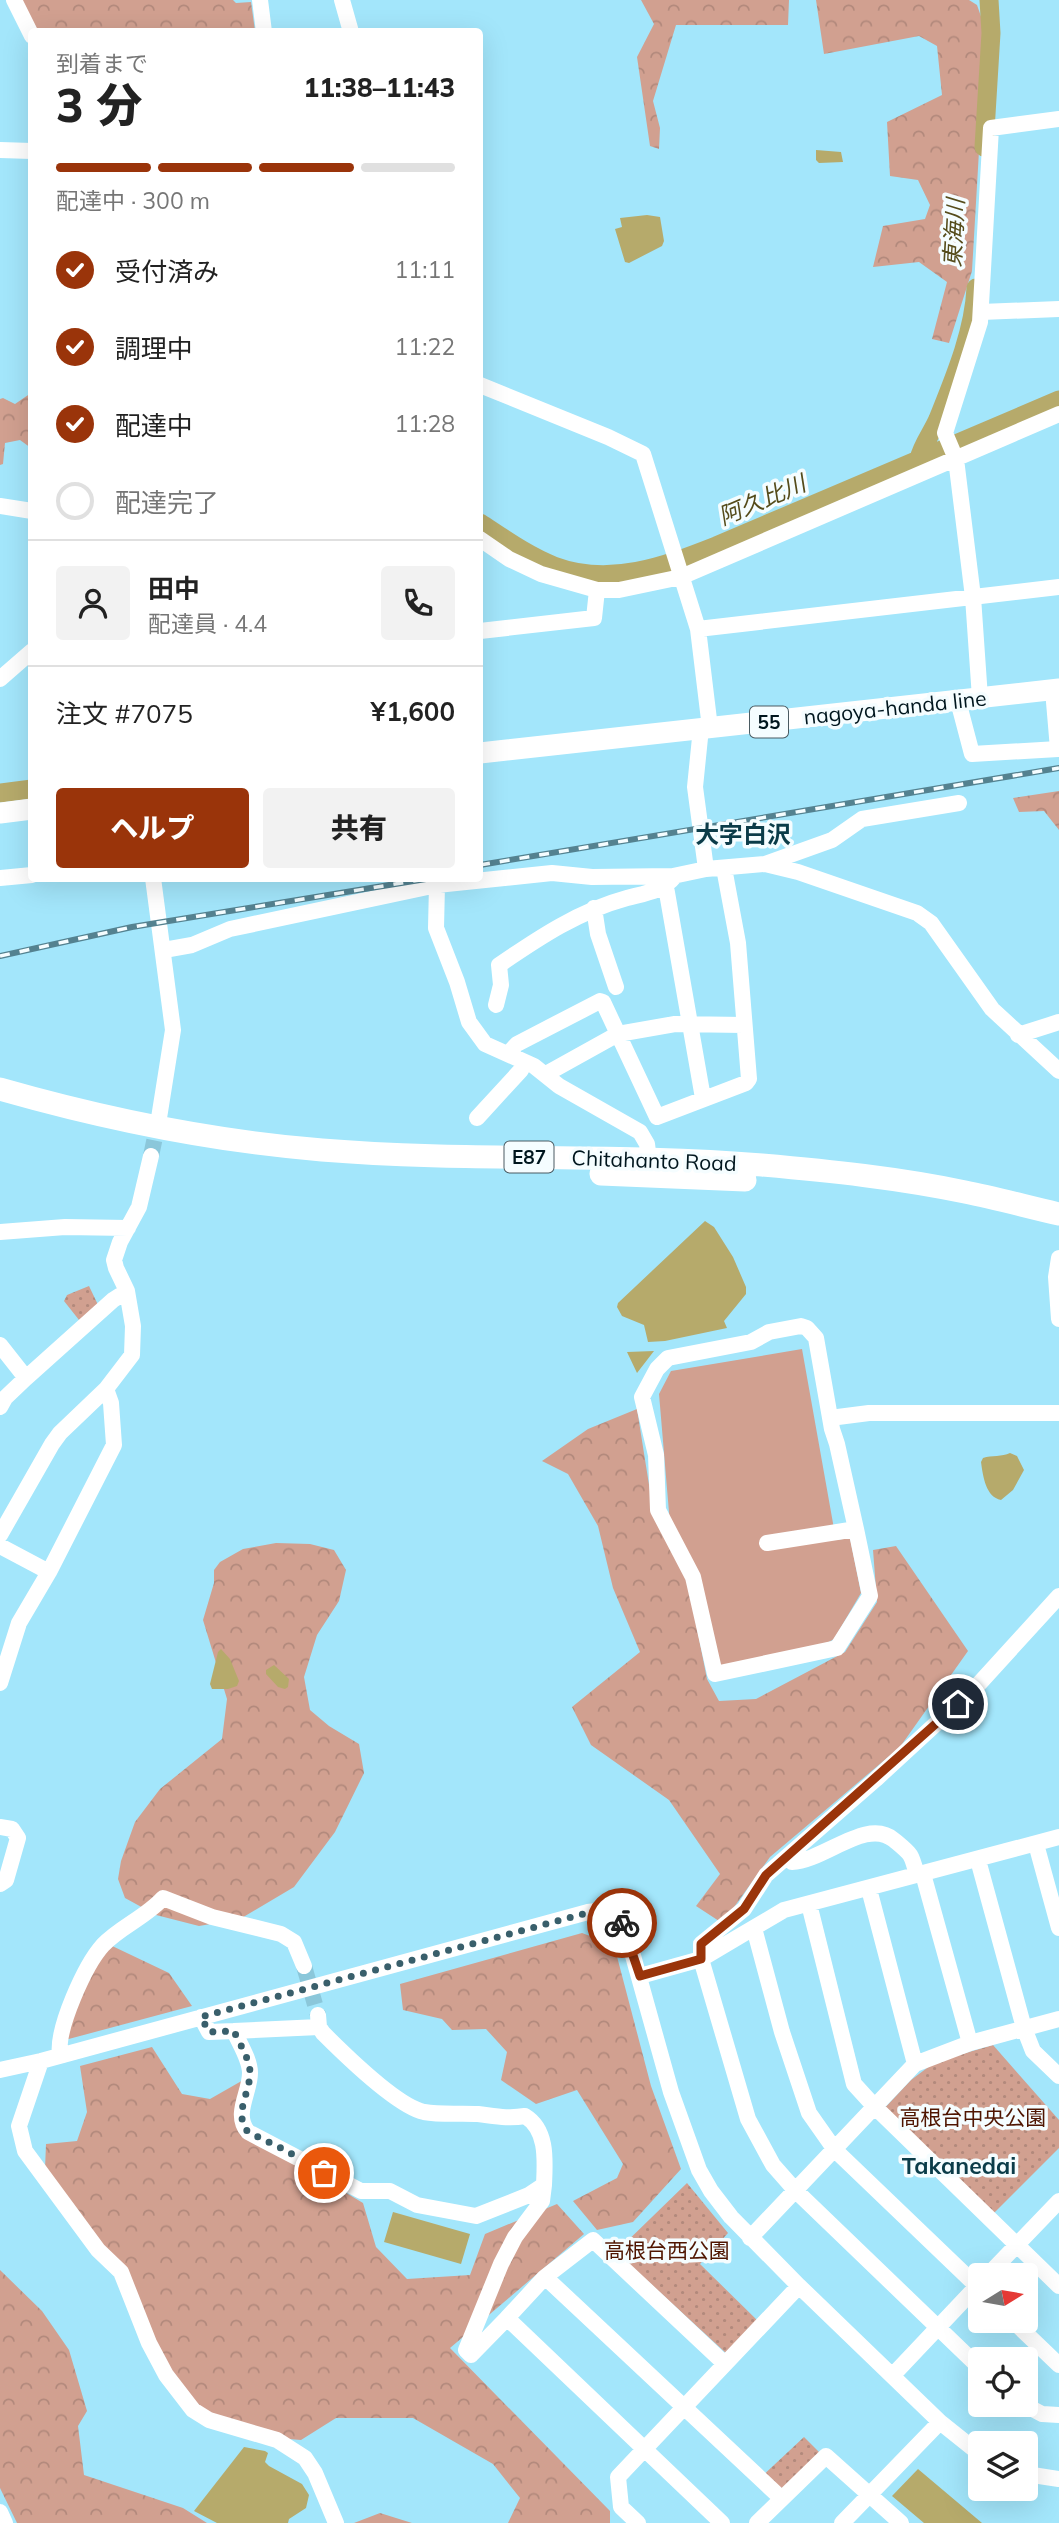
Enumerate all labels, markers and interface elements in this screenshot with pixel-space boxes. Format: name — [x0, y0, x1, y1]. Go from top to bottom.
text: 到着まで — [56, 49, 148, 78]
text: 11:38–11:43 — [304, 71, 455, 104]
text: 3 分 — [56, 76, 143, 134]
text: 配達中 · 300 m — [56, 186, 210, 215]
water label: 東海川 — [937, 195, 970, 268]
icon: check — [56, 251, 94, 289]
text: 受付済み — [115, 255, 219, 288]
text: 11:11 — [395, 255, 455, 284]
icon: check — [56, 328, 94, 366]
text: 調理中 — [115, 332, 193, 365]
text: 11:22 — [395, 332, 455, 361]
icon: check — [56, 405, 94, 443]
text: 配達中 — [115, 409, 193, 442]
text: 11:28 — [395, 409, 455, 438]
water label: 阿久比川 — [714, 467, 813, 531]
text: 配達完了 — [115, 486, 219, 519]
button: person — [56, 566, 130, 640]
button: phone — [381, 566, 455, 640]
text: 田中 — [148, 572, 200, 605]
text: 配達員 · 4.4 — [148, 609, 267, 638]
street label: nagoya-handa line — [802, 684, 988, 730]
text: ¥1,600 — [371, 695, 455, 728]
text: 注文 #7075 — [56, 697, 193, 730]
road number: 55 — [750, 706, 788, 737]
button: ヘルプ — [56, 788, 249, 868]
button: 共有 — [263, 788, 455, 868]
district label: 大字白沢 — [695, 819, 791, 849]
road number: E87 — [504, 1142, 554, 1172]
street label: Chitahanto Road — [571, 1144, 737, 1176]
pin — [928, 1674, 988, 1734]
icon: home — [939, 1685, 977, 1723]
courier — [587, 1888, 657, 1958]
icon: bike — [603, 1904, 641, 1942]
park label: 高根台中央公園 — [900, 2104, 1047, 2130]
pin — [294, 2143, 354, 2203]
district label: Takanedai — [902, 2151, 1016, 2180]
icon: bag — [305, 2154, 343, 2192]
park label: 高根台西公園 — [604, 2237, 730, 2263]
north arrow — [968, 2263, 1038, 2333]
map controls — [968, 2263, 1038, 2501]
button: locate — [968, 2347, 1038, 2417]
button: layers — [968, 2431, 1038, 2501]

